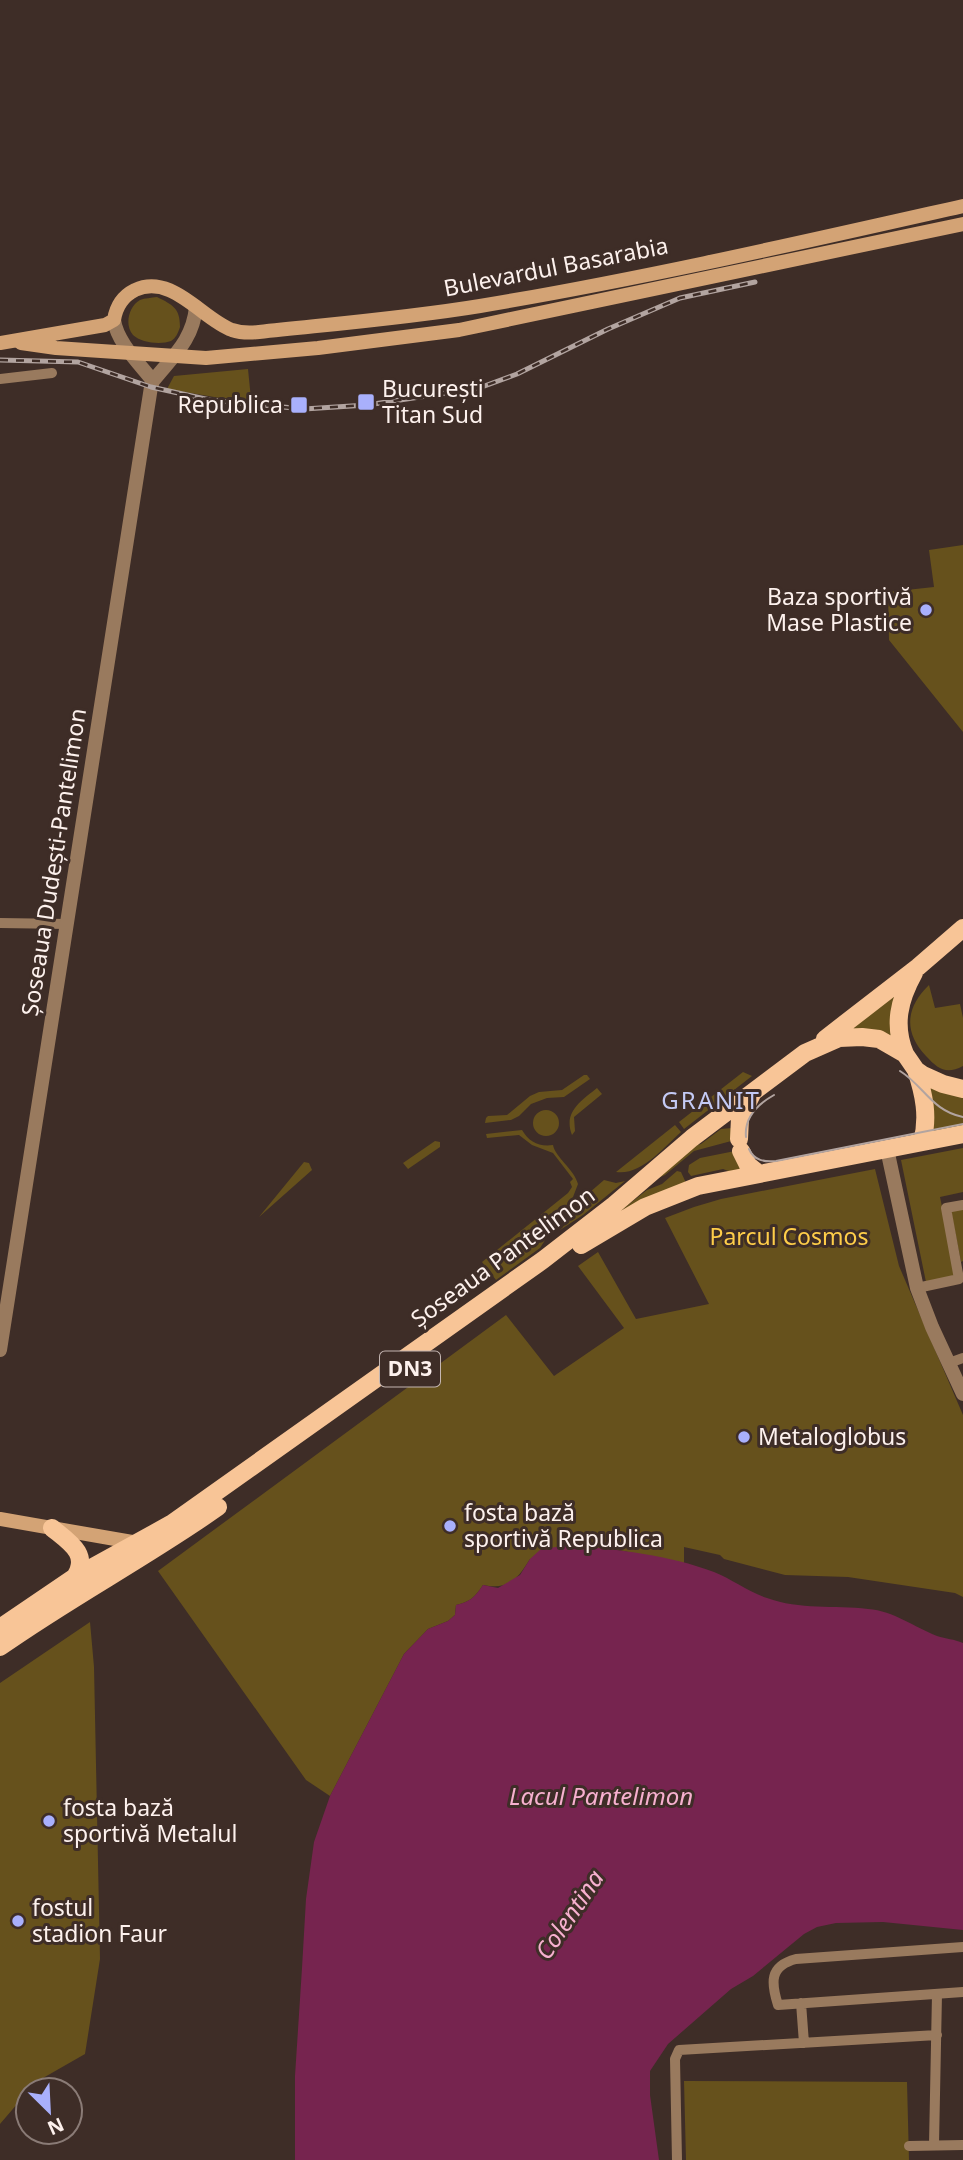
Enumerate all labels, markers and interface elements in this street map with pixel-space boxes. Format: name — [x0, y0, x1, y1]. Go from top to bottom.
street label: Bulevardul Basarabia — [441, 229, 671, 303]
place label: București Titan Sud — [382, 372, 484, 430]
place label: Republica — [177, 388, 283, 420]
marker: București Titan Sud — [356, 392, 376, 412]
marker: Republica — [289, 395, 309, 415]
place label: Baza sportivă Mase Plastice — [766, 580, 912, 638]
marker: Baza sportivă Mase Plastice — [918, 602, 934, 618]
street label: Șoseaua Dudești-Pantelimon — [13, 706, 93, 1018]
district label: GRANIT — [661, 1083, 761, 1116]
street label: Șoseaua Pantelimon — [404, 1178, 601, 1334]
park label: Parcul Cosmos — [710, 1220, 868, 1252]
road number: DN3 — [380, 1352, 440, 1386]
place label: Metaloglobus — [758, 1420, 906, 1452]
marker: Metaloglobus — [736, 1429, 752, 1445]
place label: fosta bază sportivă Republica — [464, 1496, 663, 1554]
marker: fosta bază sportivă Republica — [442, 1518, 458, 1534]
water label: Lacul Pantelimon — [509, 1779, 693, 1812]
place label: fosta bază sportivă Metalul — [63, 1791, 238, 1849]
marker: fosta bază sportivă Metalul — [41, 1813, 57, 1829]
water label: Colentina — [527, 1863, 611, 1965]
place label: fostul stadion Faur — [32, 1891, 167, 1949]
marker: fostul stadion Faur — [10, 1913, 26, 1929]
north arrow — [14, 2076, 84, 2146]
text: N — [44, 2112, 68, 2142]

